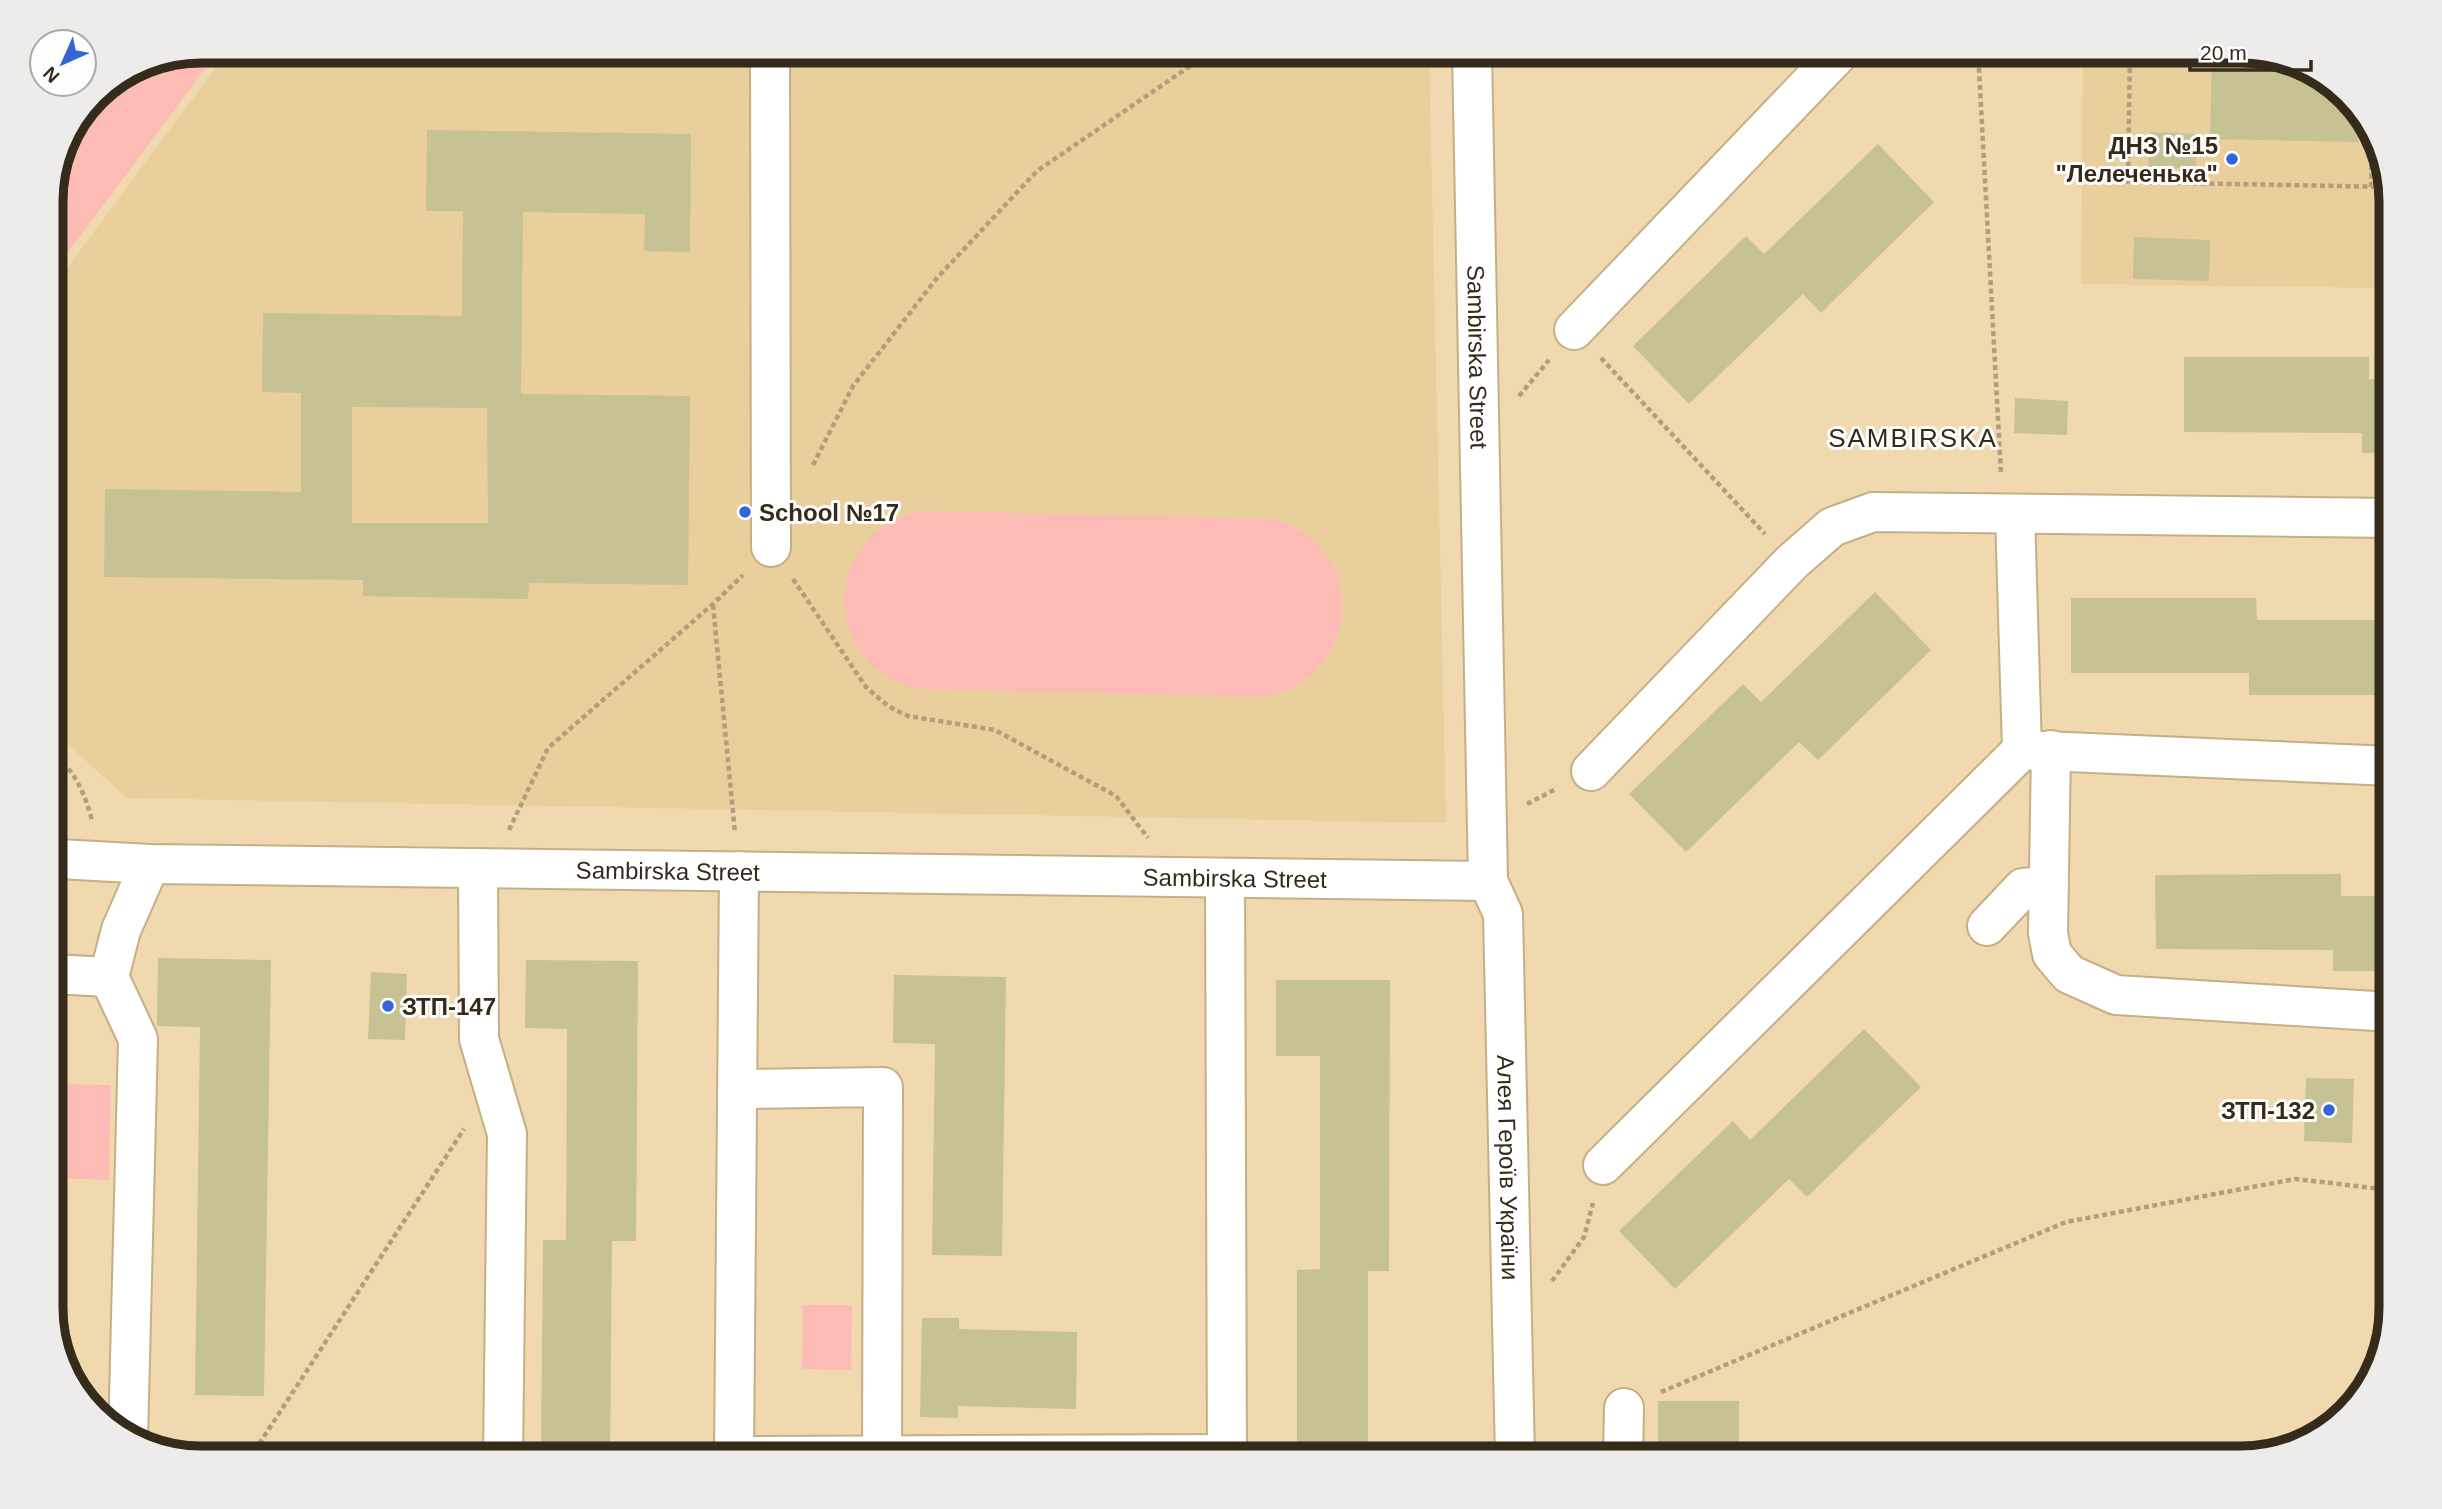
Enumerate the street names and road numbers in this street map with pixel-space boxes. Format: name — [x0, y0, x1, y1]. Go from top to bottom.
street label: Sambirska Street — [1463, 265, 1493, 450]
street label: Sambirska Street — [576, 856, 760, 885]
street label: Sambirska Street — [1143, 863, 1327, 892]
street label: Алея Героїв України — [1493, 1055, 1525, 1280]

